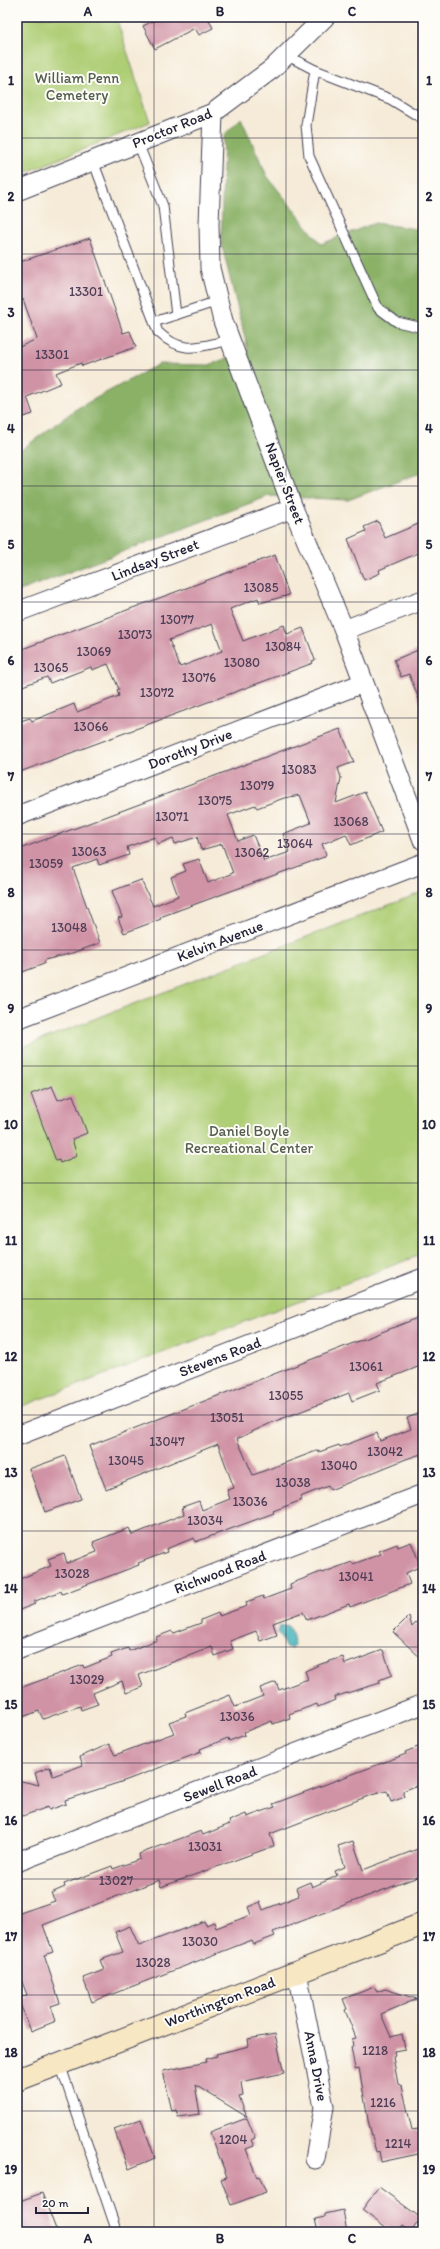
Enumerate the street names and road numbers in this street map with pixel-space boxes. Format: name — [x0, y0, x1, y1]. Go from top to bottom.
street label: Proctor Road — [130, 104, 214, 152]
street label: Napier Street — [261, 440, 309, 527]
street label: Lindsay Street — [109, 535, 202, 585]
street label: Dorothy Drive — [145, 725, 235, 773]
street label: Kelvin Avenue — [175, 916, 265, 966]
street label: Stevens Road — [176, 1333, 264, 1381]
street label: Richwood Road — [172, 1546, 268, 1598]
street label: Sewell Road — [181, 1761, 260, 1806]
street label: Worthington Road — [162, 1973, 278, 2031]
street label: Anna Drive — [300, 2029, 332, 2103]

